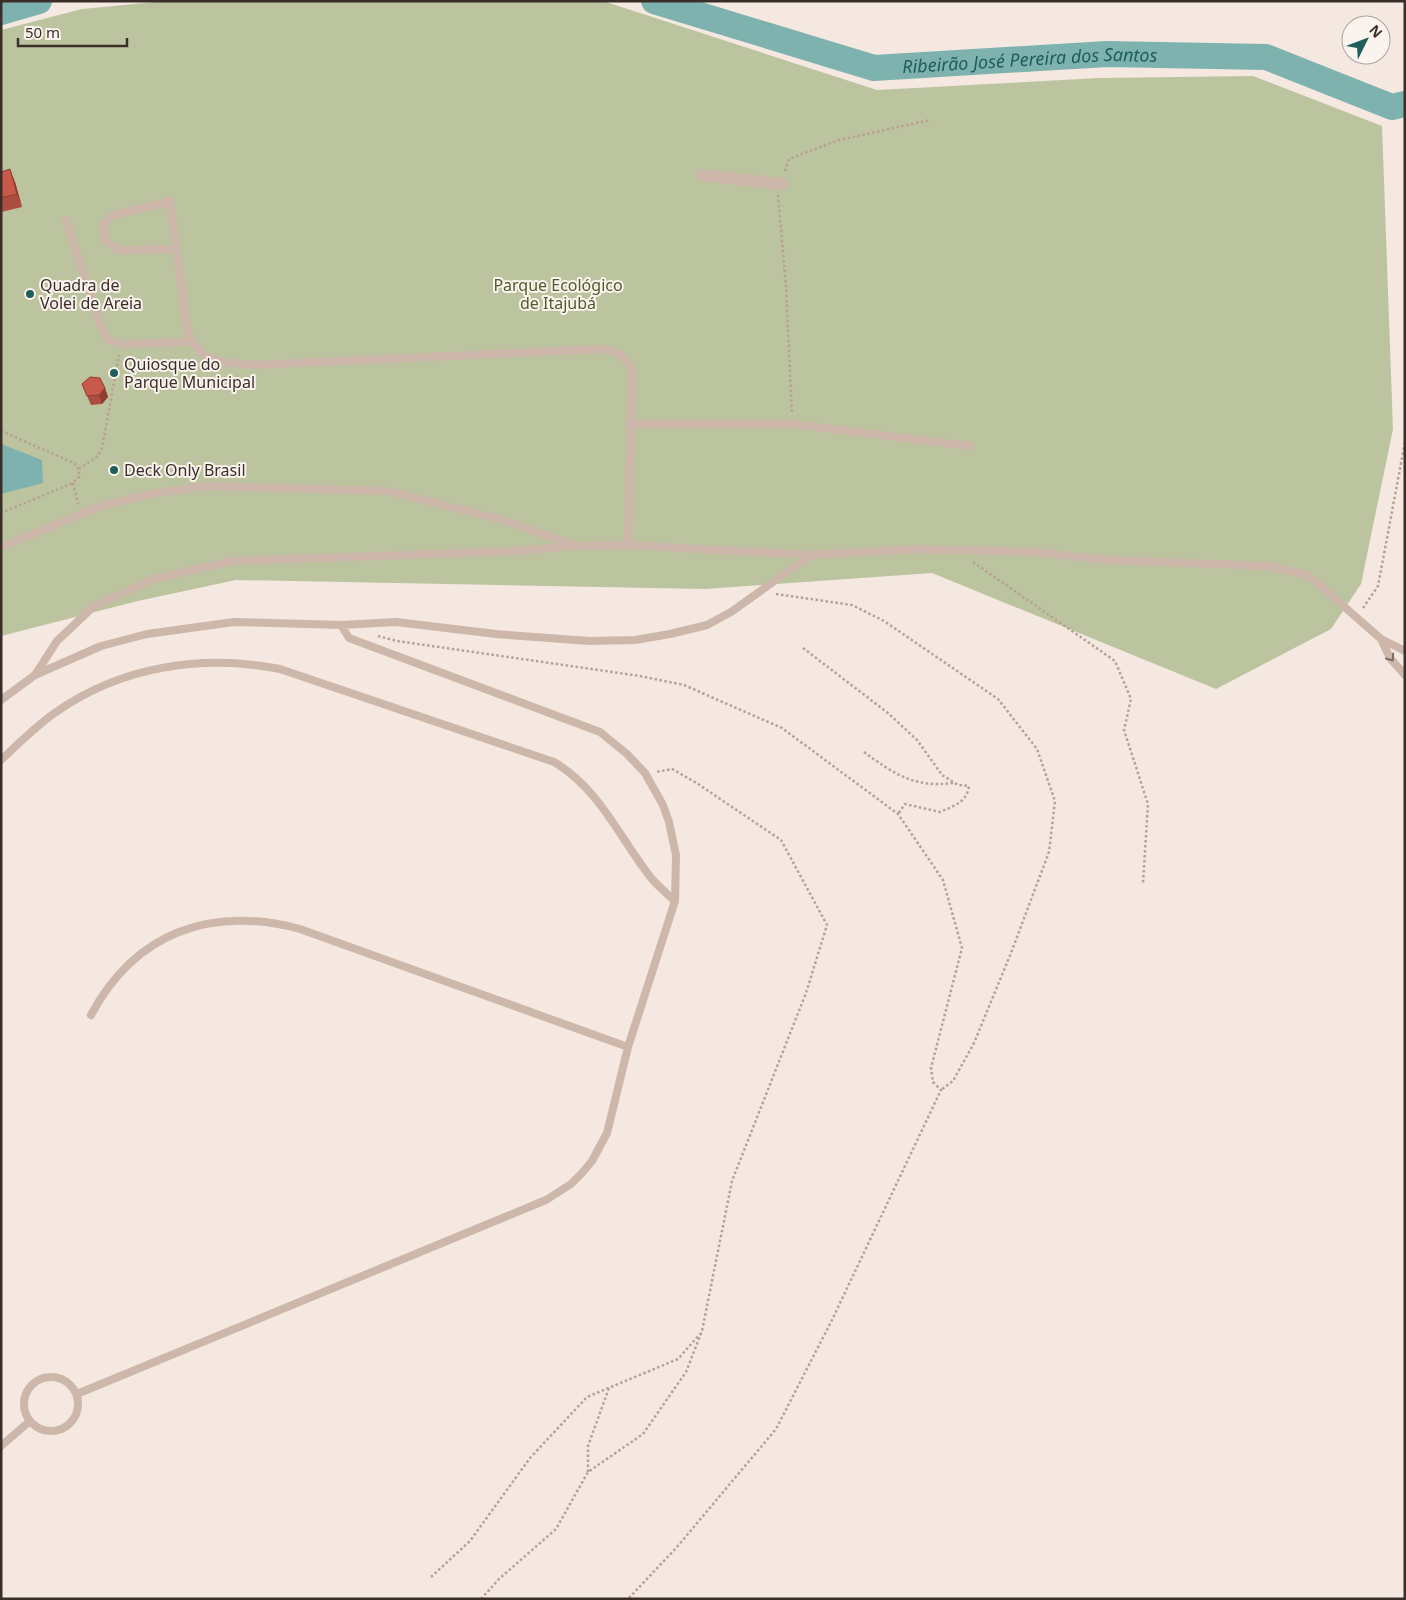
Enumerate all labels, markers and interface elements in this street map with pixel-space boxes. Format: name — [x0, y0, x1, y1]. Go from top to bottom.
scale bar — [18, 15, 126, 47]
north arrow — [1341, 15, 1391, 65]
text: N — [1365, 20, 1387, 42]
text: 50 m — [25, 22, 60, 42]
water label: Ribeirão José Pereira dos Santos — [901, 42, 1158, 78]
place label: Quadra de Volei de Areia — [40, 274, 142, 314]
park label: Parque Ecológico de Itajubá — [493, 274, 623, 314]
marker: Quadra de Volei de Areia — [24, 288, 36, 300]
place label: Quiosque do Parque Municipal — [124, 353, 255, 393]
marker: Quiosque do Parque Municipal — [108, 367, 120, 379]
place label: Deck Only Brasil — [124, 459, 246, 481]
marker: Deck Only Brasil — [108, 464, 120, 476]
one-way arrow — [1385, 652, 1394, 662]

